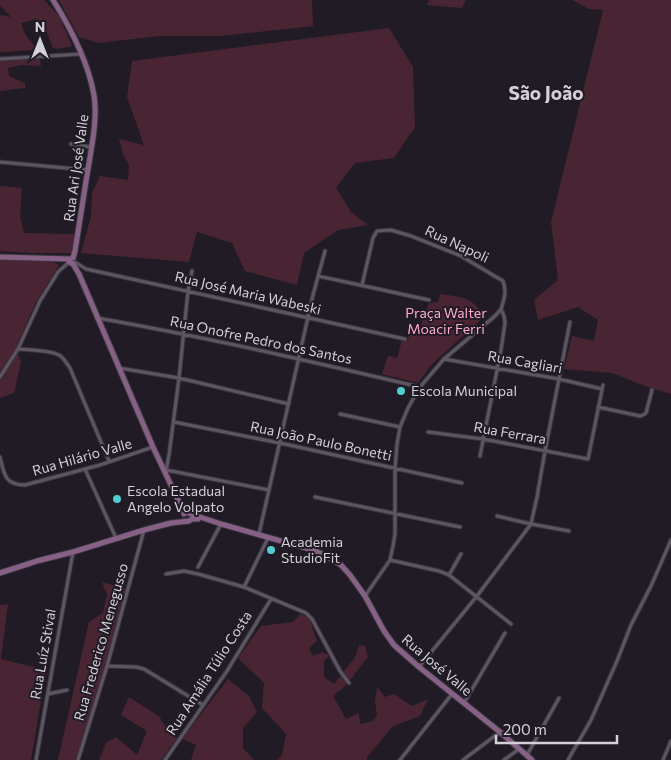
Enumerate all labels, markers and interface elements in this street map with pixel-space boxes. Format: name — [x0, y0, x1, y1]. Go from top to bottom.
north arrow — [15, 15, 65, 65]
text: N — [35, 18, 45, 35]
district label: São João — [509, 81, 583, 104]
street label: Rua Ari José Valle — [60, 113, 91, 223]
street label: Rua Napoli — [422, 221, 492, 266]
street label: Rua José Maria Wabeski — [173, 267, 323, 318]
park label: Praça Walter Moacir Ferri — [405, 304, 487, 337]
street label: Rua Onofre Pedro dos Santos — [169, 312, 354, 367]
street label: Rua Cagliari — [487, 347, 564, 376]
place label: Escola Municipal — [411, 382, 517, 399]
marker: Escola Municipal — [395, 385, 407, 397]
street label: Rua João Paulo Bonetti — [249, 417, 393, 464]
street label: Rua Ferrara — [472, 418, 548, 447]
street label: Rua Hilário Valle — [30, 434, 134, 479]
place label: Escola Estadual Angelo Volpato — [127, 482, 225, 515]
marker: Escola Estadual Angelo Volpato — [111, 493, 123, 505]
place label: Academia StudioFit — [281, 533, 343, 566]
marker: Academia StudioFit — [265, 544, 277, 556]
street label: Rua Frederico Menegusso — [70, 561, 131, 723]
street label: Rua Luíz Stival — [26, 607, 59, 700]
street label: Rua Amália Túlio Costa — [162, 608, 255, 738]
street label: Rua José Valle — [399, 630, 476, 699]
scale bar — [496, 712, 617, 744]
text: 200 m — [503, 720, 547, 738]

